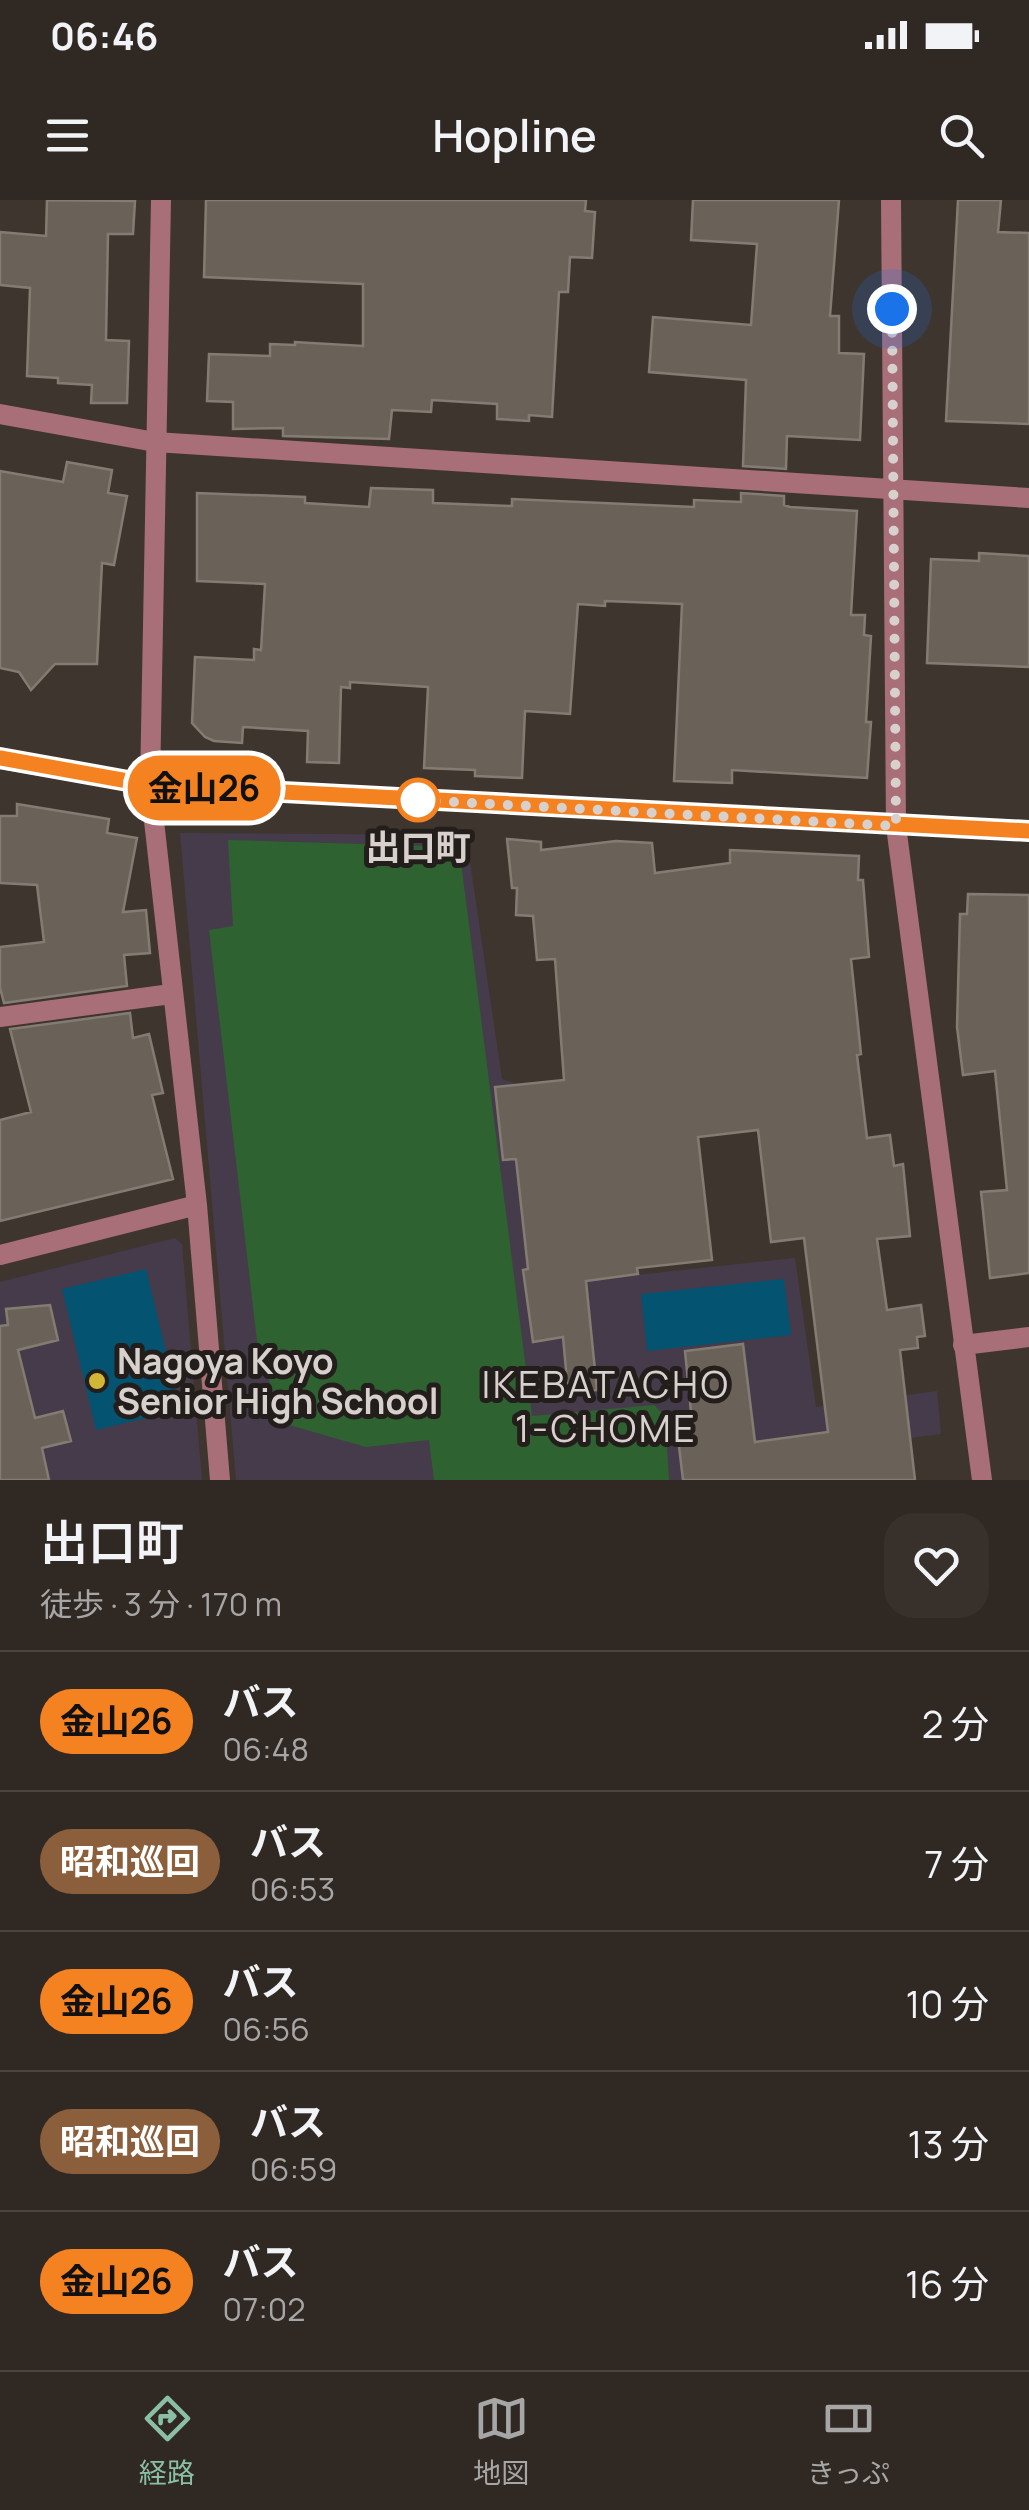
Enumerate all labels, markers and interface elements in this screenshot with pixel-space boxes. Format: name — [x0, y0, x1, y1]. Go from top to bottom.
text: 06:46 — [50, 9, 158, 61]
text: Hopline — [432, 104, 597, 166]
icon: menu — [40, 108, 95, 163]
icon: search — [934, 108, 989, 163]
your location — [867, 284, 917, 334]
line badge: 金山26 — [134, 756, 274, 820]
text: 金山26 — [148, 764, 260, 812]
marker: 出口町 — [397, 779, 439, 821]
place label: 出口町 — [365, 823, 471, 871]
place label: Nagoya Koyo Senior High School — [117, 1337, 439, 1425]
district label: IKEBATACHO 1-CHOME — [481, 1357, 731, 1453]
marker: Nagoya Koyo Senior High School — [86, 1370, 108, 1392]
text: 出口町 — [40, 1509, 184, 1574]
button: heart — [884, 1513, 989, 1618]
text: 徒歩 · 3 分 · 170 m — [40, 1582, 282, 1626]
text: バス — [223, 1675, 299, 1727]
text: 金山26 — [60, 1697, 173, 1745]
text: 2 分 — [922, 1697, 989, 1749]
text: 06:48 — [223, 1727, 309, 1771]
text: バス — [250, 1815, 326, 1867]
text: 昭和巡回 — [60, 1837, 200, 1885]
text: 7 分 — [924, 1837, 989, 1889]
text: 06:53 — [250, 1867, 335, 1911]
text: バス — [223, 1955, 299, 2007]
text: 金山26 — [60, 1977, 173, 2025]
text: 10 分 — [905, 1977, 989, 2029]
text: 06:56 — [223, 2007, 310, 2051]
text: バス — [250, 2095, 326, 2147]
text: 昭和巡回 — [60, 2117, 200, 2165]
text: 13 分 — [908, 2117, 989, 2169]
text: 06:59 — [250, 2147, 337, 2191]
text: バス — [223, 2235, 299, 2287]
text: 金山26 — [60, 2257, 173, 2305]
text: 16 分 — [905, 2257, 989, 2309]
text: 07:02 — [223, 2287, 306, 2331]
tab: 経路 — [139, 2391, 195, 2491]
tab: 地図 — [473, 2391, 529, 2491]
tab: きっぷ — [807, 2391, 890, 2491]

